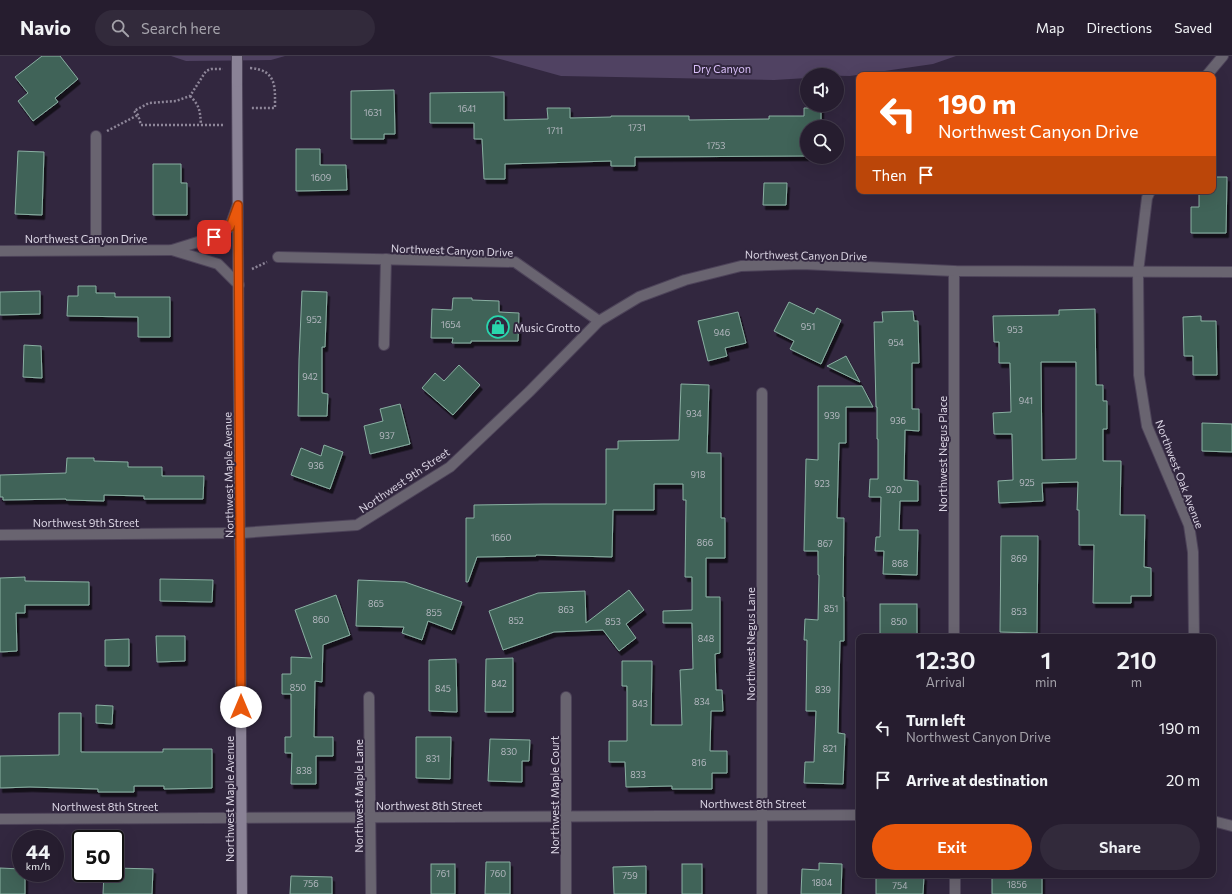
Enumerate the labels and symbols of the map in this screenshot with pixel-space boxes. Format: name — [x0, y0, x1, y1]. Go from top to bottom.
park label: Dry Canyon — [693, 62, 751, 75]
house number: 1641 — [458, 103, 476, 114]
house number: 1631 — [364, 107, 382, 118]
house number: 1731 — [628, 122, 646, 133]
house number: 1711 — [547, 125, 563, 136]
house number: 1753 — [707, 140, 725, 151]
house number: 1609 — [311, 172, 331, 183]
pin — [197, 220, 231, 254]
street label: Northwest Canyon Drive — [25, 232, 147, 245]
street label: Northwest Canyon Drive — [391, 241, 514, 259]
street label: Northwest Canyon Drive — [745, 247, 868, 263]
house number: 952 — [306, 314, 322, 325]
shop icon: Music Grotto — [485, 314, 511, 340]
house number: 1654 — [441, 319, 462, 330]
place label: Music Grotto — [514, 321, 581, 334]
house number: 951 — [801, 321, 815, 332]
house number: 953 — [1007, 324, 1023, 335]
house number: 946 — [714, 327, 730, 338]
house number: 954 — [888, 337, 905, 348]
house number: 942 — [302, 371, 318, 382]
house number: 941 — [1019, 395, 1033, 406]
street label: Northwest Negus Place — [936, 396, 949, 512]
house number: 934 — [686, 408, 703, 419]
house number: 939 — [824, 410, 840, 421]
street label: Northwest Maple Avenue — [220, 412, 236, 538]
house number: 936 — [890, 415, 906, 426]
street label: Northwest Oak Avenue — [1153, 418, 1207, 530]
house number: 937 — [379, 430, 395, 441]
street label: Northwest 9th Street — [356, 445, 452, 515]
house number: 936 — [308, 460, 324, 471]
house number: 918 — [691, 469, 705, 480]
house number: 925 — [1019, 477, 1035, 488]
house number: 923 — [814, 478, 830, 489]
house number: 920 — [886, 484, 902, 495]
street label: Northwest 9th Street — [33, 516, 140, 529]
house number: 1660 — [491, 532, 511, 543]
house number: 866 — [697, 537, 713, 548]
house number: 867 — [817, 538, 833, 549]
house number: 869 — [1011, 553, 1027, 564]
house number: 868 — [892, 558, 908, 569]
street label: Northwest Negus Lane — [744, 587, 757, 701]
house number: 865 — [368, 598, 384, 609]
house number: 851 — [824, 603, 838, 614]
house number: 863 — [558, 604, 574, 615]
house number: 853 — [1011, 606, 1027, 617]
house number: 855 — [426, 607, 442, 618]
house number: 860 — [313, 614, 330, 625]
house number: 852 — [508, 615, 524, 626]
house number: 853 — [605, 616, 621, 627]
house number: 850 — [891, 616, 907, 627]
house number: 848 — [698, 633, 714, 644]
house number: 842 — [491, 678, 507, 689]
house number: 850 — [290, 682, 306, 693]
house number: 845 — [435, 683, 451, 694]
house number: 839 — [815, 684, 831, 695]
position arrow — [220, 686, 262, 728]
house number: 834 — [694, 696, 711, 707]
house number: 843 — [632, 698, 648, 709]
street label: Northwest Maple Court — [548, 735, 561, 854]
street label: Northwest Maple Avenue — [223, 736, 236, 862]
street label: Northwest Maple Lane — [352, 739, 365, 853]
house number: 821 — [823, 743, 837, 754]
house number: 830 — [501, 746, 517, 757]
house number: 831 — [426, 753, 440, 764]
house number: 816 — [692, 757, 706, 768]
house number: 838 — [296, 765, 312, 776]
house number: 833 — [630, 769, 646, 780]
street label: Northwest 8th Street — [700, 797, 807, 810]
street label: Northwest 8th Street — [376, 799, 483, 812]
street label: Northwest 8th Street — [52, 800, 159, 813]
speed limit sign: 50 — [72, 830, 124, 882]
house number: 761 — [436, 868, 450, 879]
house number: 760 — [490, 868, 506, 879]
house number: 759 — [622, 870, 638, 881]
house number: 1804 — [812, 877, 833, 888]
house number: 756 — [303, 878, 319, 889]
house number: 1856 — [1007, 879, 1027, 890]
house number: 754 — [892, 880, 908, 891]

